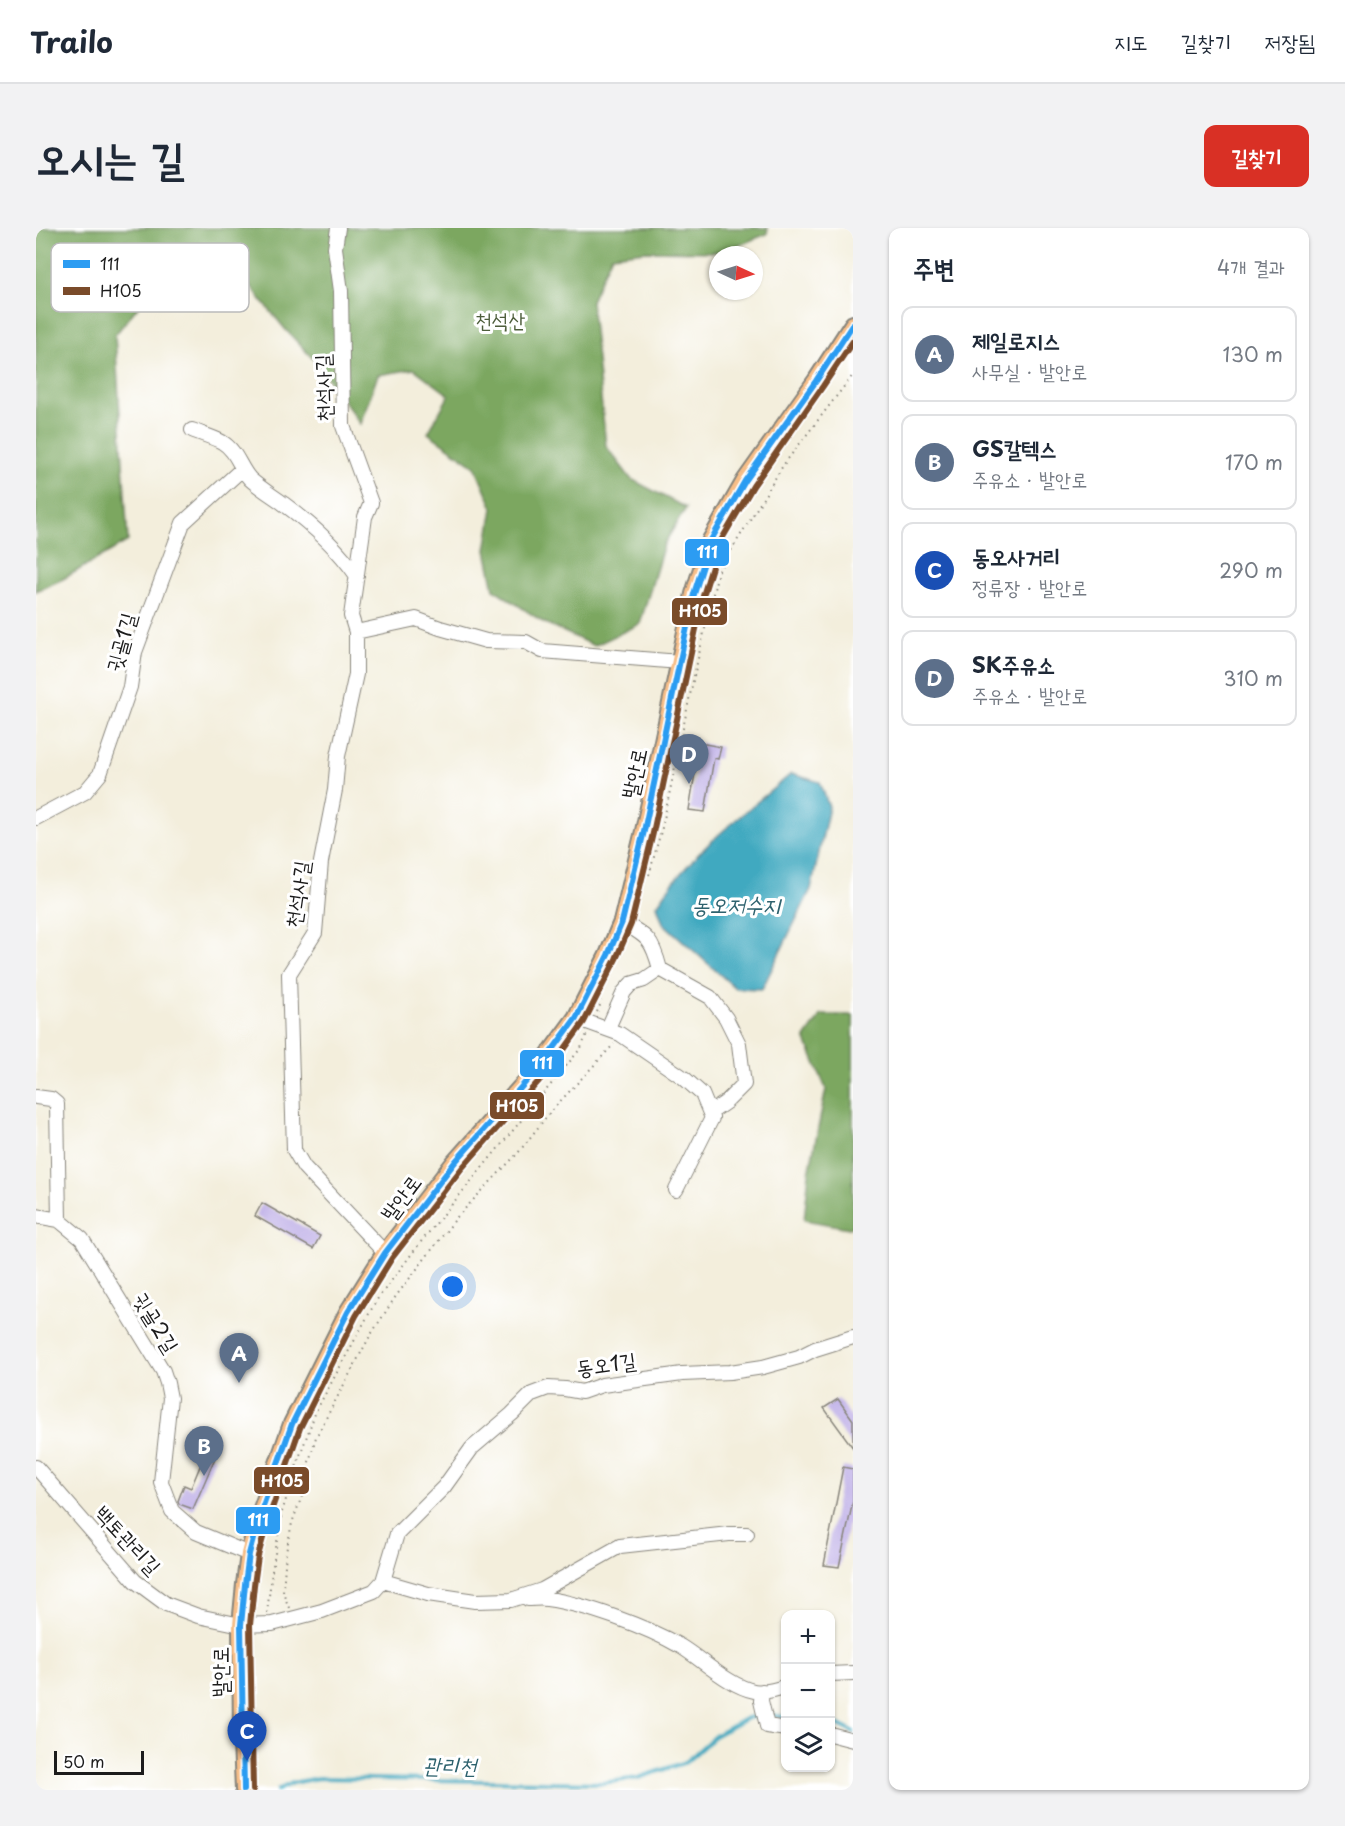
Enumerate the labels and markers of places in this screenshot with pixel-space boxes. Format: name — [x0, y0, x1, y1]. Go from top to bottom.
pin: D — [670, 734, 708, 784]
pin: A — [220, 1334, 258, 1383]
pin: B — [184, 1426, 224, 1476]
pin: C — [228, 1712, 266, 1761]

